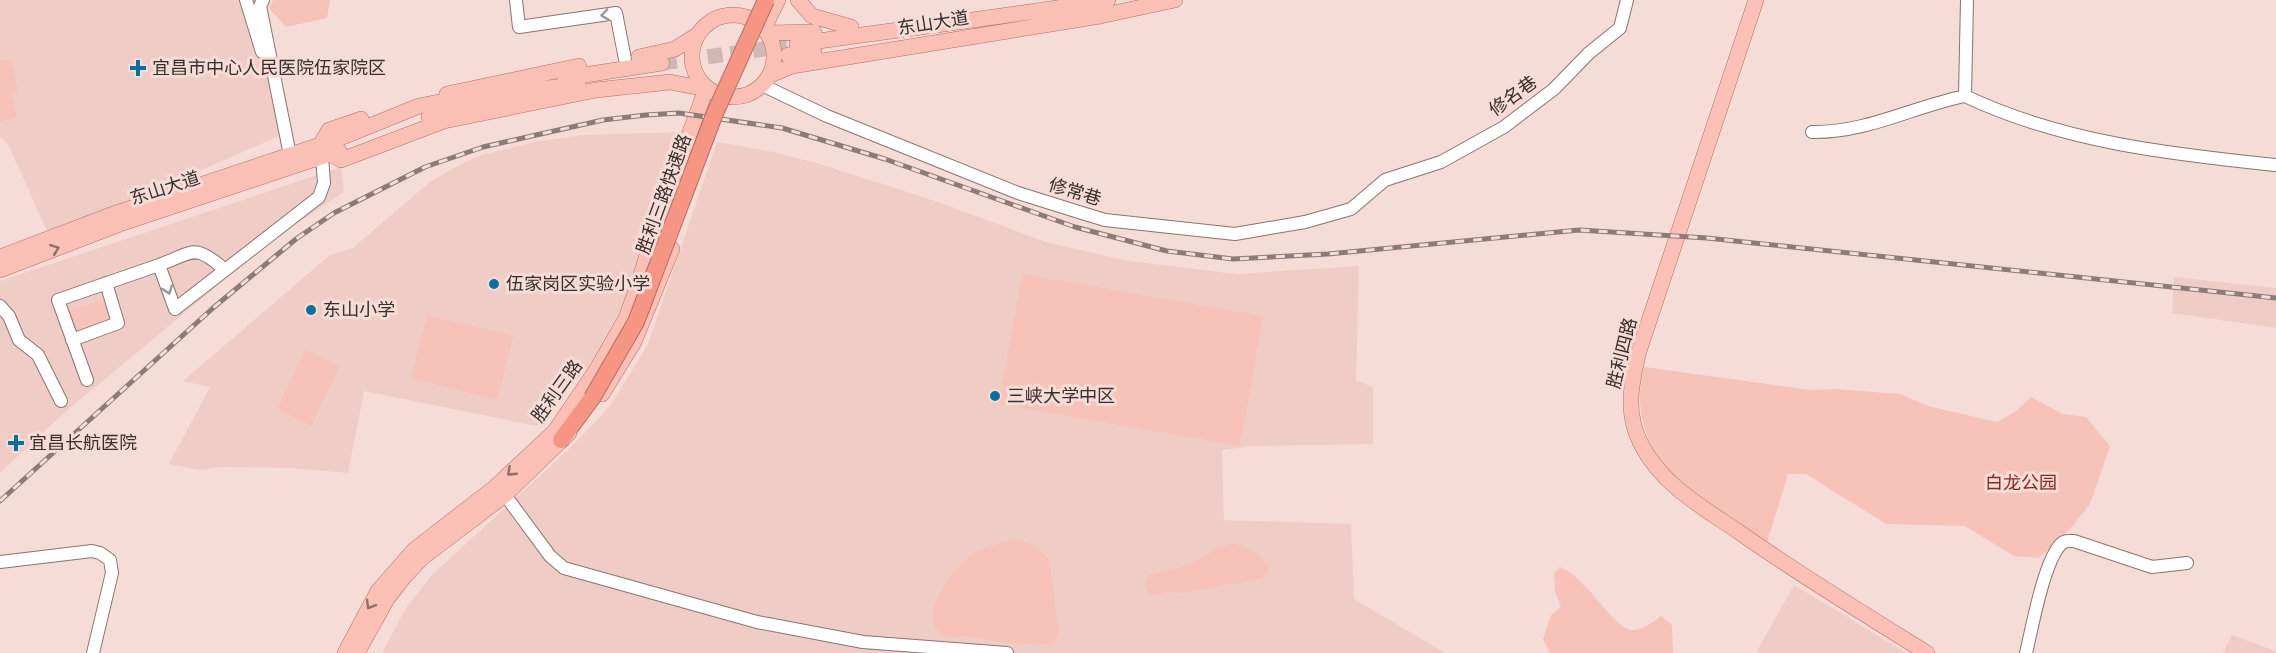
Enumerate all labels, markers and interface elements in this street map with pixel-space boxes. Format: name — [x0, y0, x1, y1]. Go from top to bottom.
street label: 东山大道 — [895, 4, 971, 41]
one-way arrow — [600, 8, 609, 20]
place label: 宜昌市中心人民医院伍家院区 — [152, 54, 386, 81]
marker: 宜昌市中心人民医院伍家院区 — [129, 59, 147, 77]
street label: 修名巷 — [1483, 69, 1542, 122]
street label: 胜利三路快速路 — [629, 130, 698, 258]
street label: 东山大道 — [126, 164, 203, 211]
street label: 修常巷 — [1045, 171, 1105, 212]
one-way arrow — [49, 244, 59, 257]
place label: 伍家岗区实验小学 — [506, 270, 650, 297]
marker: 伍家岗区实验小学 — [487, 277, 501, 291]
one-way arrow — [161, 285, 174, 295]
place label: 东山小学 — [323, 296, 395, 323]
marker: 东山小学 — [304, 303, 318, 317]
street label: 胜利四路 — [1600, 315, 1643, 391]
street label: 胜利三路 — [525, 354, 589, 428]
place label: 三峡大学中区 — [1007, 382, 1115, 409]
marker: 三峡大学中区 — [988, 389, 1002, 403]
place label: 宜昌长航医院 — [29, 429, 137, 456]
marker: 宜昌长航医院 — [7, 434, 25, 452]
one-way arrow — [507, 465, 518, 476]
park label: 白龙公园 — [1985, 469, 2057, 496]
one-way arrow — [365, 598, 377, 609]

